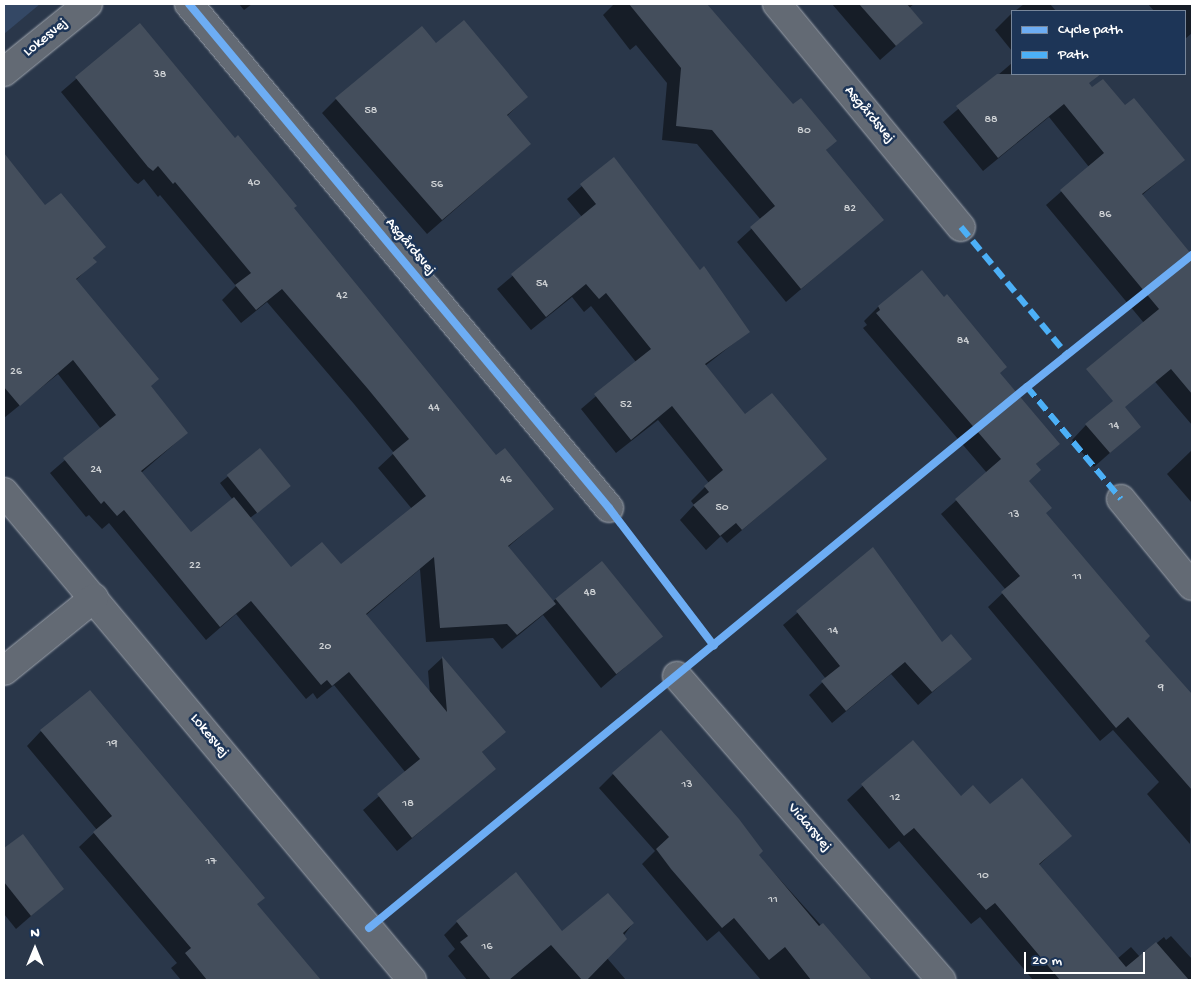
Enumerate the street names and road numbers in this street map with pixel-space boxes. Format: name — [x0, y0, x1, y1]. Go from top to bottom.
street label: Lokesvej — [20, 15, 72, 61]
street label: Asgårdsvej — [840, 83, 898, 147]
street label: Asgårdsvej — [381, 215, 439, 279]
street label: Lokesvej — [185, 710, 233, 762]
street label: Vidarsvej — [783, 800, 835, 856]

